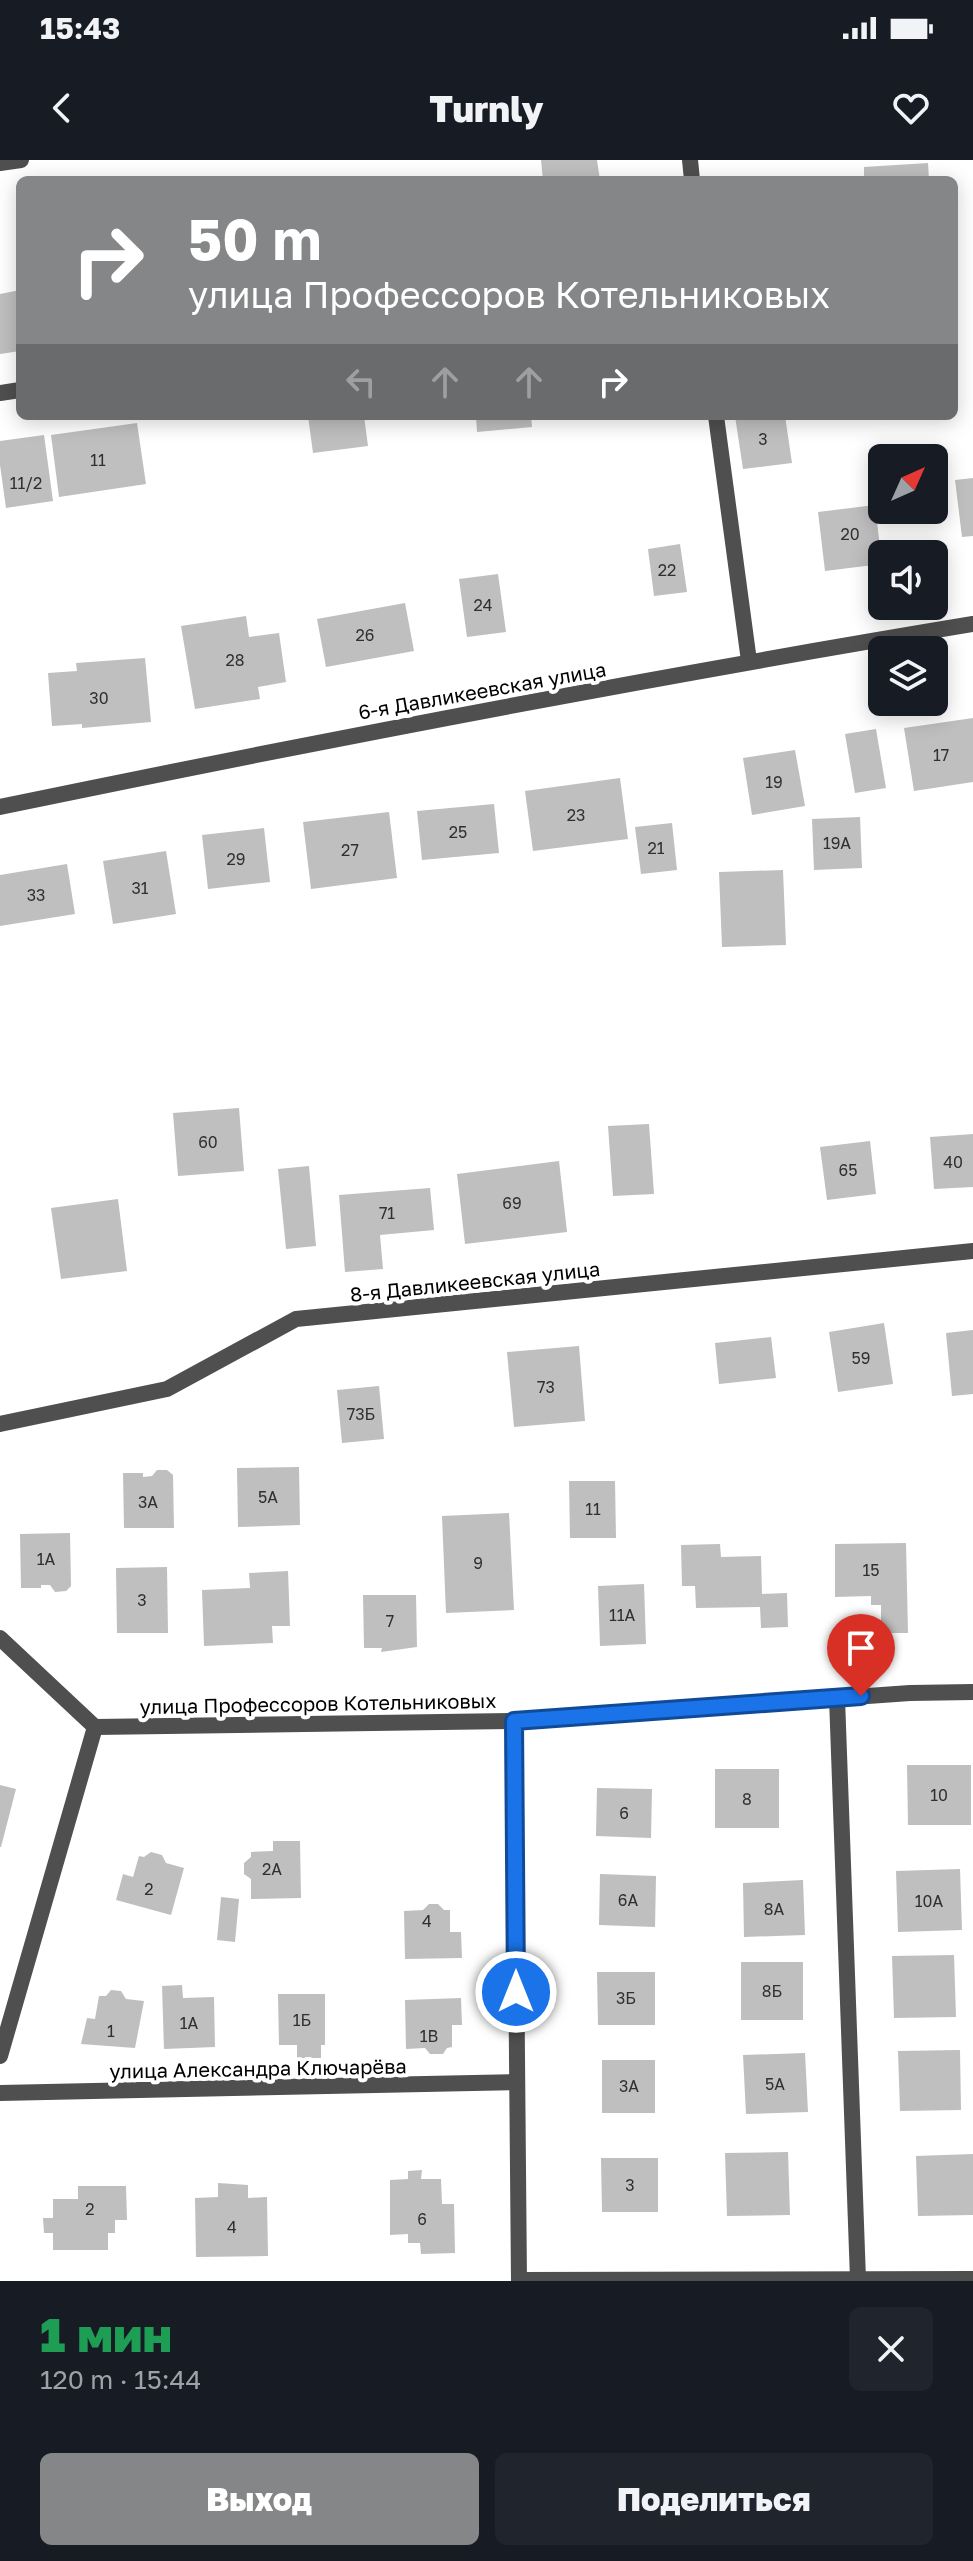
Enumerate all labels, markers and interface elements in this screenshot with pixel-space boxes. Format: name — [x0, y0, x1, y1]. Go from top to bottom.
text: 15:43 — [40, 10, 120, 46]
icon: back — [40, 86, 84, 130]
icon: heart — [889, 86, 933, 130]
text: Turnly — [429, 87, 544, 130]
text: 50 m — [188, 205, 322, 272]
icon: right — [56, 208, 160, 312]
text: улица Профессоров Котельниковых — [188, 273, 830, 316]
icon: left — [339, 360, 383, 404]
icon: ahead — [423, 360, 467, 404]
icon: ahead — [507, 360, 551, 404]
icon: right — [591, 360, 635, 404]
house number: 3 — [758, 429, 768, 449]
north arrow — [868, 444, 948, 524]
map controls — [868, 444, 948, 716]
house number: 11 — [90, 450, 106, 470]
house number: 11/2 — [10, 473, 42, 493]
house number: 20 — [840, 524, 860, 544]
button: sound — [868, 540, 948, 620]
house number: 22 — [658, 560, 676, 580]
house number: 24 — [473, 595, 493, 615]
house number: 26 — [356, 625, 374, 645]
button: layers — [868, 636, 948, 716]
house number: 28 — [225, 650, 245, 670]
street label: 6-я Давликеевская улица — [356, 656, 608, 724]
house number: 30 — [89, 688, 109, 708]
house number: 17 — [933, 745, 949, 765]
house number: 19 — [765, 772, 783, 792]
house number: 23 — [567, 805, 585, 825]
house number: 25 — [449, 822, 467, 842]
house number: 19А — [823, 833, 851, 853]
house number: 21 — [647, 838, 665, 858]
house number: 27 — [341, 840, 359, 860]
house number: 29 — [227, 849, 245, 869]
house number: 31 — [131, 878, 149, 898]
house number: 33 — [27, 885, 45, 905]
house number: 60 — [198, 1132, 218, 1152]
house number: 40 — [943, 1152, 963, 1172]
house number: 65 — [839, 1160, 857, 1180]
house number: 69 — [502, 1193, 522, 1213]
house number: 71 — [379, 1203, 395, 1223]
street label: 8-я Давликеевская улица — [349, 1256, 601, 1306]
house number: 59 — [852, 1348, 870, 1368]
house number: 73 — [537, 1377, 555, 1397]
house number: 73Б — [347, 1404, 375, 1424]
house number: 5А — [258, 1487, 278, 1507]
house number: 3А — [138, 1492, 158, 1512]
house number: 11 — [585, 1499, 601, 1519]
house number: 1А — [37, 1549, 56, 1569]
house number: 9 — [473, 1553, 483, 1573]
house number: 15 — [862, 1560, 880, 1580]
house number: 3 — [137, 1590, 147, 1610]
house number: 11А — [609, 1605, 635, 1625]
house number: 7 — [386, 1611, 394, 1631]
pin — [827, 1614, 895, 1696]
icon: arrive — [839, 1626, 883, 1670]
street label: улица Профессоров Котельниковых — [139, 1688, 497, 1718]
house number: 10 — [930, 1785, 948, 1805]
house number: 8 — [742, 1789, 752, 1809]
house number: 6 — [619, 1803, 629, 1823]
house number: 2А — [262, 1859, 282, 1879]
house number: 2 — [144, 1879, 154, 1899]
house number: 6А — [618, 1890, 638, 1910]
house number: 10А — [915, 1891, 943, 1911]
house number: 8А — [764, 1899, 785, 1919]
house number: 4 — [422, 1911, 432, 1931]
position arrow — [474, 1950, 558, 2034]
house number: 8Б — [762, 1981, 782, 2001]
house number: 3Б — [616, 1988, 636, 2008]
house number: 1Б — [293, 2010, 311, 2030]
house number: 1А — [180, 2013, 199, 2033]
house number: 1 — [107, 2021, 115, 2041]
house number: 1В — [420, 2026, 438, 2046]
street label: улица Александра Ключарёва — [109, 2053, 407, 2083]
house number: 5А — [765, 2074, 785, 2094]
house number: 3А — [619, 2076, 639, 2096]
house number: 3 — [625, 2175, 635, 2195]
house number: 2 — [85, 2199, 95, 2219]
house number: 6 — [417, 2209, 427, 2229]
house number: 4 — [227, 2217, 237, 2237]
text: 1 мин — [40, 2305, 172, 2363]
button: close — [849, 2307, 933, 2391]
text: 120 m · 15:44 — [40, 2364, 201, 2395]
button: Выход — [40, 2453, 479, 2545]
button: Поделиться — [495, 2453, 933, 2545]

